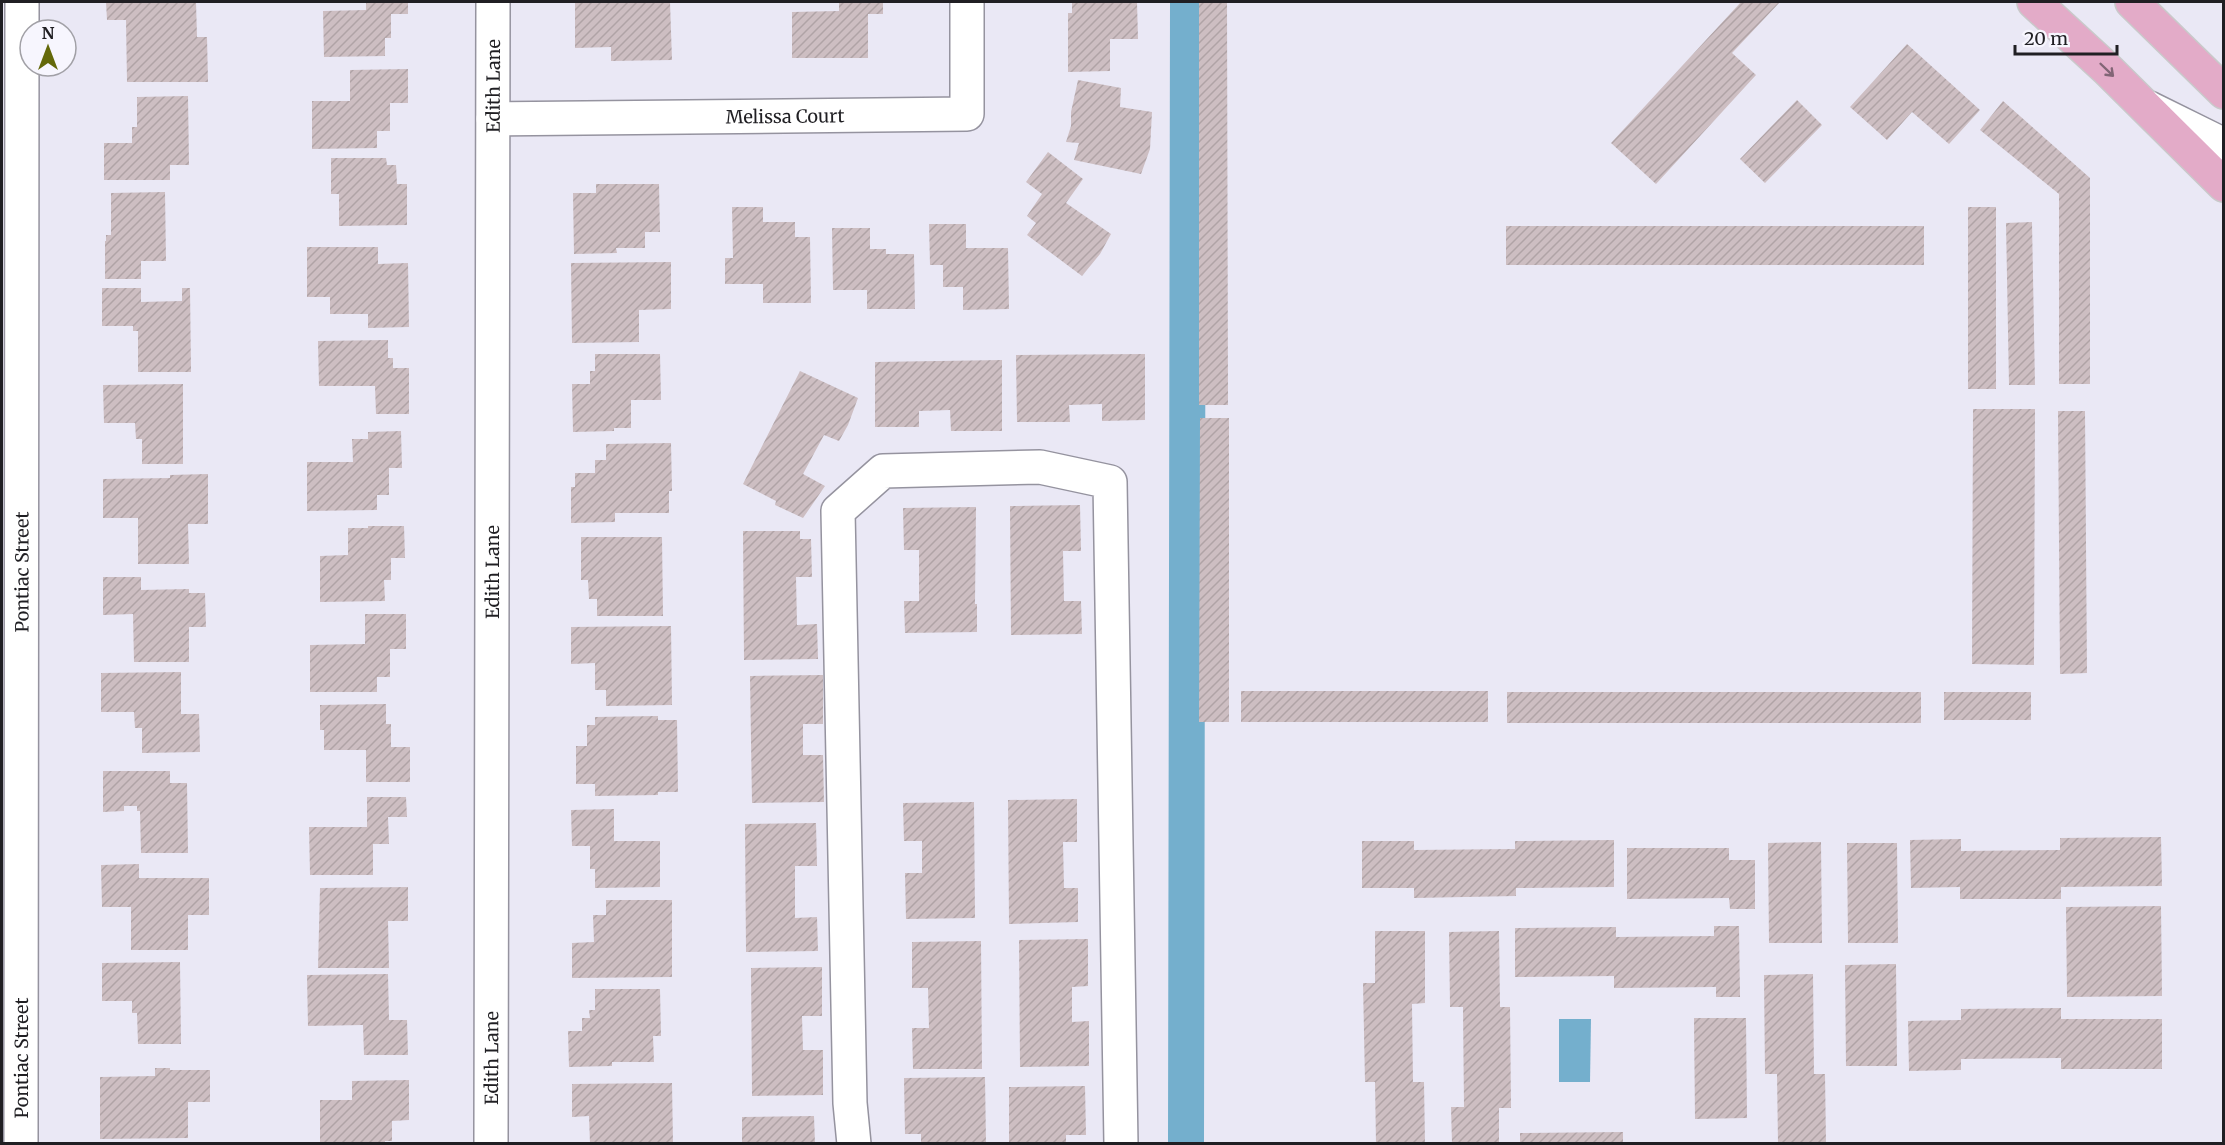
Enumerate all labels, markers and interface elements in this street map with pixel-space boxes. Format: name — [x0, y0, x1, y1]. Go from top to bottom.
north arrow — [18, 18, 78, 78]
scale bar — [2015, 18, 2117, 56]
text: N — [42, 23, 55, 43]
text: 20 m — [2024, 27, 2068, 50]
street label: Edith Lane — [481, 39, 504, 133]
one-way arrow — [2100, 63, 2115, 77]
street label: Melissa Court — [725, 104, 844, 128]
street label: Pontiac Street — [10, 511, 33, 633]
street label: Edith Lane — [480, 525, 504, 619]
street label: Pontiac Street — [10, 997, 33, 1119]
street label: Edith Lane — [480, 1011, 503, 1105]

